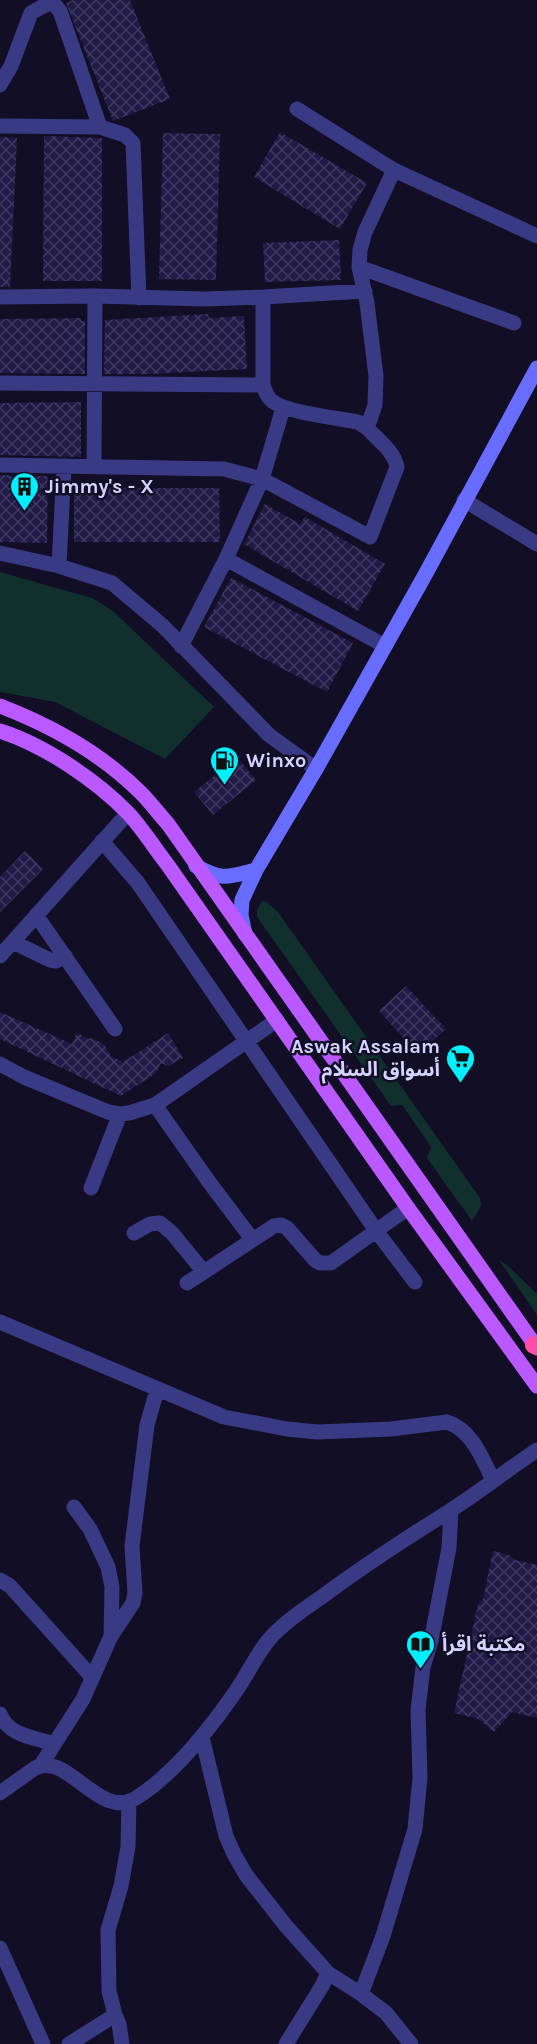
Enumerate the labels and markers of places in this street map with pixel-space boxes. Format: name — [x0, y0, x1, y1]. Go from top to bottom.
building icon: Jimmy's - X — [8, 470, 40, 512]
place label: Jimmy's - X — [45, 475, 154, 498]
fuel station icon: Winxo — [209, 744, 241, 786]
place label: Winxo — [246, 749, 306, 772]
place label: Aswak Assalam أسواق السلام — [291, 1035, 440, 1084]
supermarket icon: Aswak Assalam أسواق السلام — [445, 1042, 477, 1084]
library icon: مكتبة اقرأ — [405, 1628, 437, 1670]
place label: مكتبة اقرأ — [442, 1631, 525, 1656]

